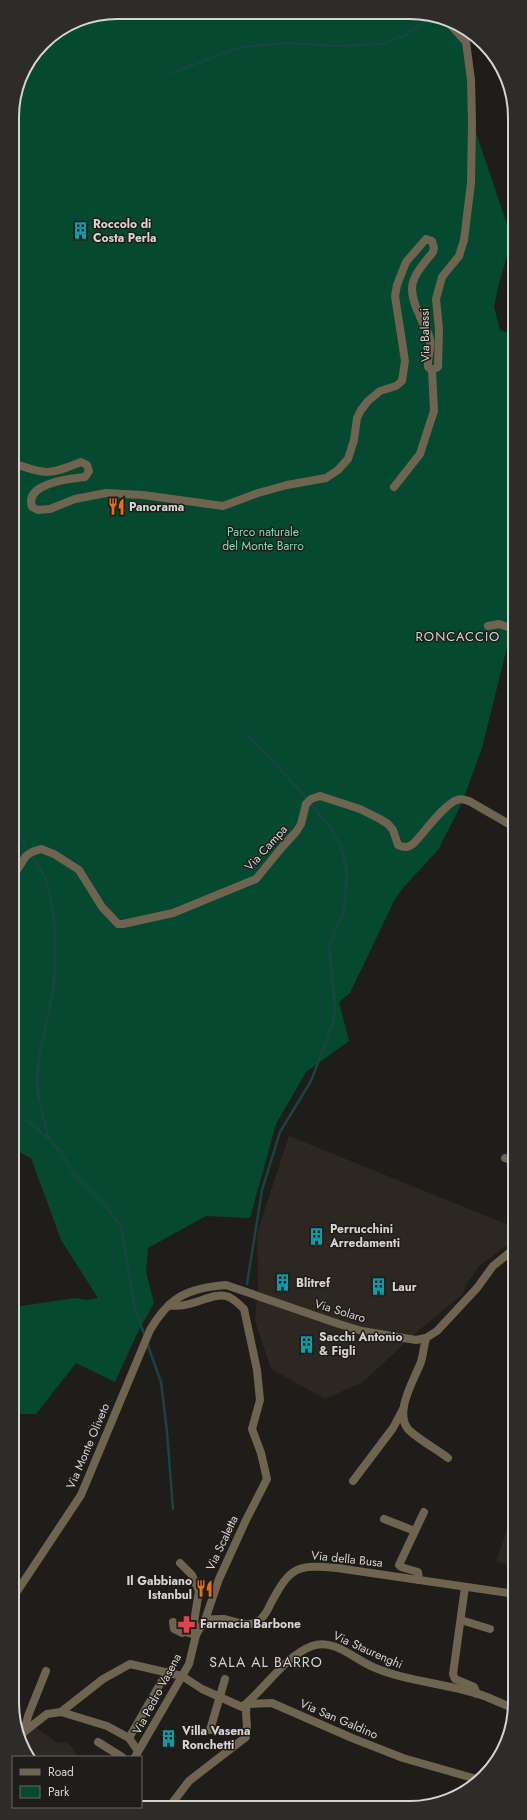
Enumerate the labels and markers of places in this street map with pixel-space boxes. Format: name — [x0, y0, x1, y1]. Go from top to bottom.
place label: Roccolo di Costa Perla — [93, 215, 156, 247]
building icon: Roccolo di Costa Perla — [70, 221, 90, 241]
restaurant icon: Panorama — [106, 497, 126, 517]
place label: Panorama — [129, 498, 184, 516]
place label: Perrucchini Arredamenti — [329, 1220, 400, 1252]
building icon: Perrucchini Arredamenti — [307, 1226, 327, 1246]
building icon: Blitref — [273, 1273, 293, 1293]
place label: Blitref — [296, 1274, 331, 1292]
building icon: Laur — [369, 1277, 389, 1297]
place label: Laur — [392, 1278, 417, 1296]
place label: Sacchi Antonio & Figli — [319, 1328, 402, 1360]
building icon: Sacchi Antonio & Figli — [296, 1334, 316, 1354]
place label: Il Gabbiano Istanbul — [127, 1572, 192, 1604]
restaurant icon: Il Gabbiano Istanbul — [195, 1578, 215, 1598]
pharmacy icon: Farmacia Barbone — [177, 1614, 197, 1634]
place label: Farmacia Barbone — [200, 1615, 301, 1633]
place label: Villa Vasena Ronchetti — [181, 1722, 251, 1754]
building icon: Villa Vasena Ronchetti — [159, 1728, 179, 1748]

